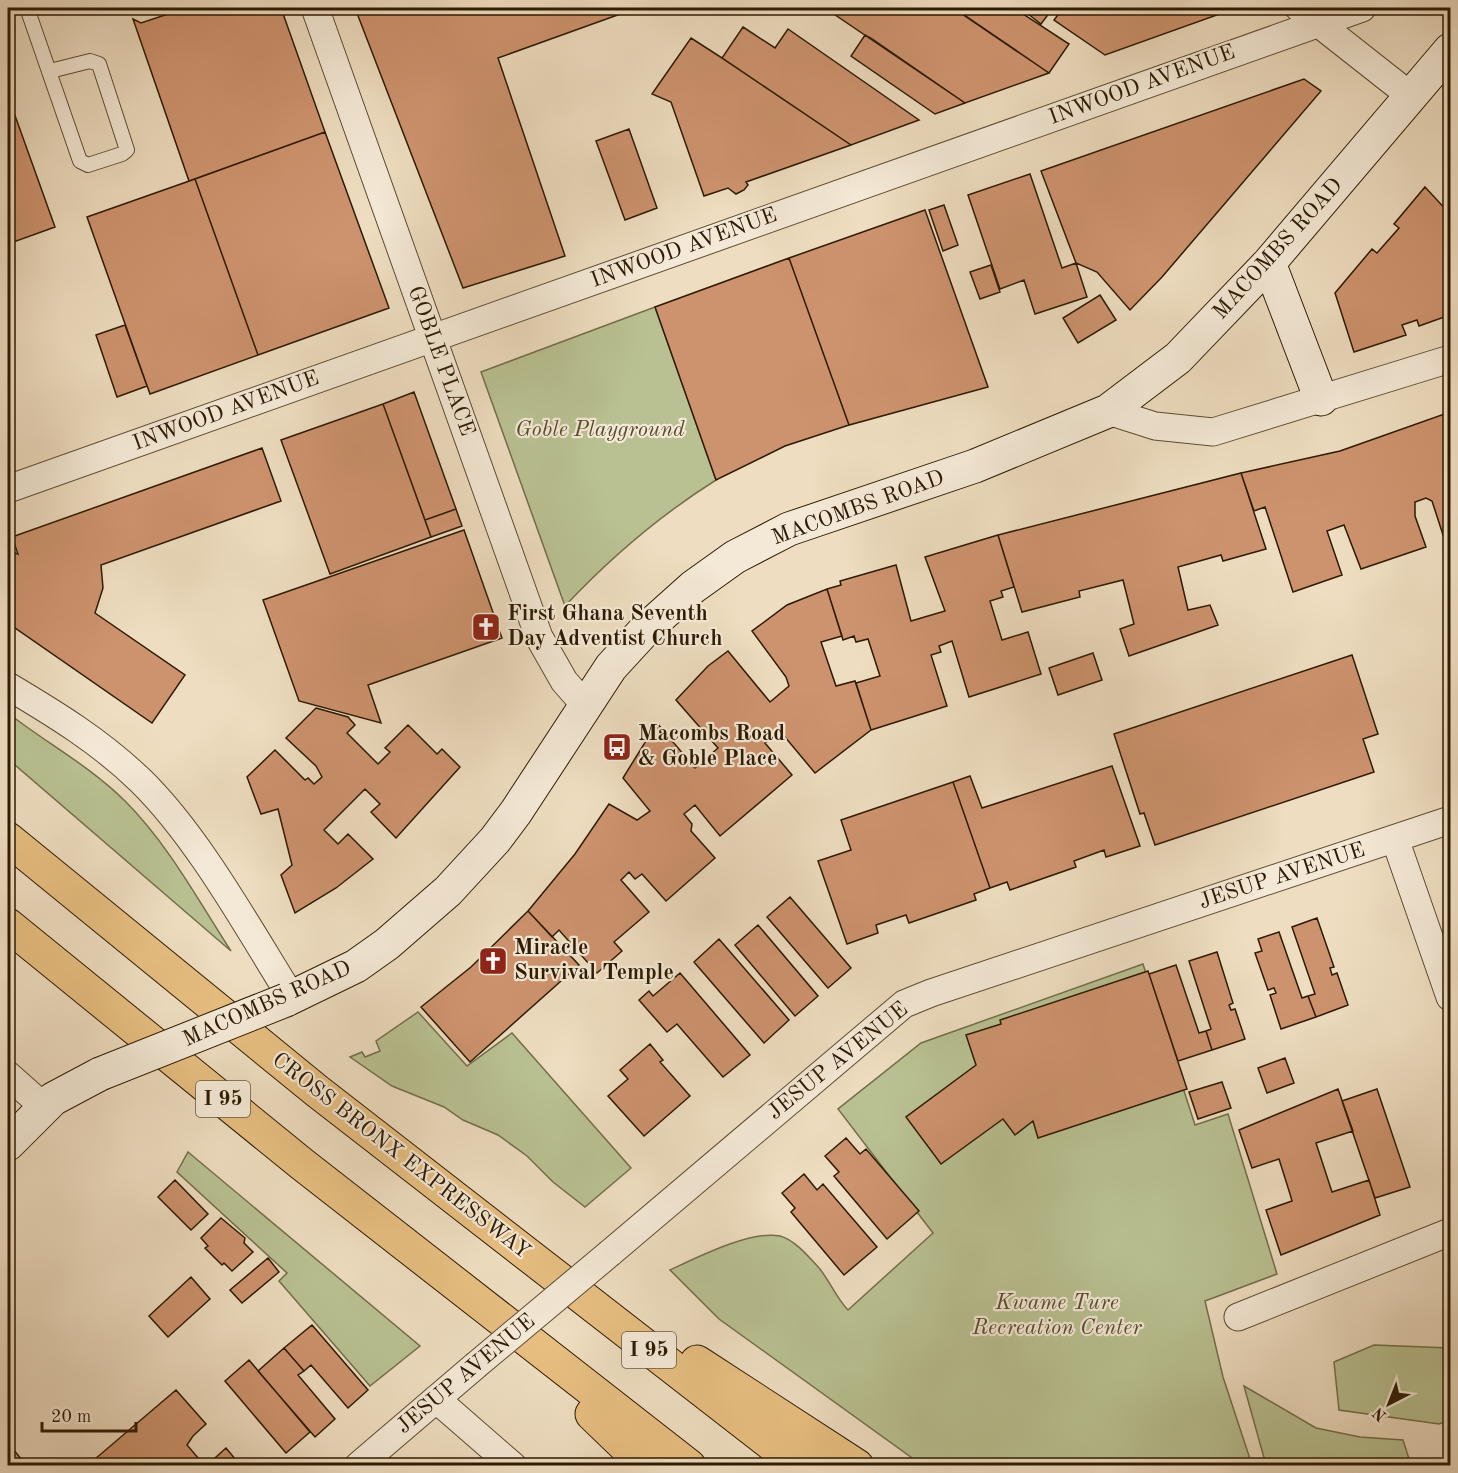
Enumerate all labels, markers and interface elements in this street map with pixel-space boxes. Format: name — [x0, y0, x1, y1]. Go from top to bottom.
street label: INWOOD AVENUE — [1046, 41, 1238, 129]
street label: MACOMBS ROAD — [1209, 174, 1347, 324]
street label: INWOOD AVENUE — [588, 204, 780, 292]
street label: GOBLE PLACE — [404, 283, 478, 439]
street label: INWOOD AVENUE — [130, 367, 322, 455]
park label: Goble Playground — [515, 419, 685, 441]
street label: MACOMBS ROAD — [769, 467, 947, 549]
place label: First Ghana Seventh Day Adventist Church — [507, 603, 722, 650]
church icon: First Ghana Seventh Day Adventist Church — [470, 611, 502, 643]
place label: Macombs Road & Goble Place — [638, 723, 785, 770]
bus stop icon: Macombs Road & Goble Place — [601, 731, 633, 763]
street label: JESUP AVENUE — [1196, 839, 1368, 913]
place label: Miracle Survival Temple — [514, 937, 674, 984]
church icon: Miracle Survival Temple — [477, 945, 509, 977]
street label: MACOMBS ROAD — [180, 957, 354, 1051]
street label: JESUP AVENUE — [764, 998, 912, 1124]
street label: CROSS BRONX EXPRESSWAY — [268, 1049, 534, 1263]
road number: I 95 — [196, 1081, 250, 1117]
park label: Kwame Ture Recreation Center — [971, 1292, 1142, 1339]
street label: JESUP AVENUE — [393, 1310, 539, 1438]
road number: I 95 — [622, 1332, 676, 1368]
north arrow — [1359, 1374, 1419, 1434]
scale bar — [42, 1395, 136, 1433]
text: N — [1370, 1403, 1390, 1424]
text: 20 m — [51, 1408, 91, 1426]

